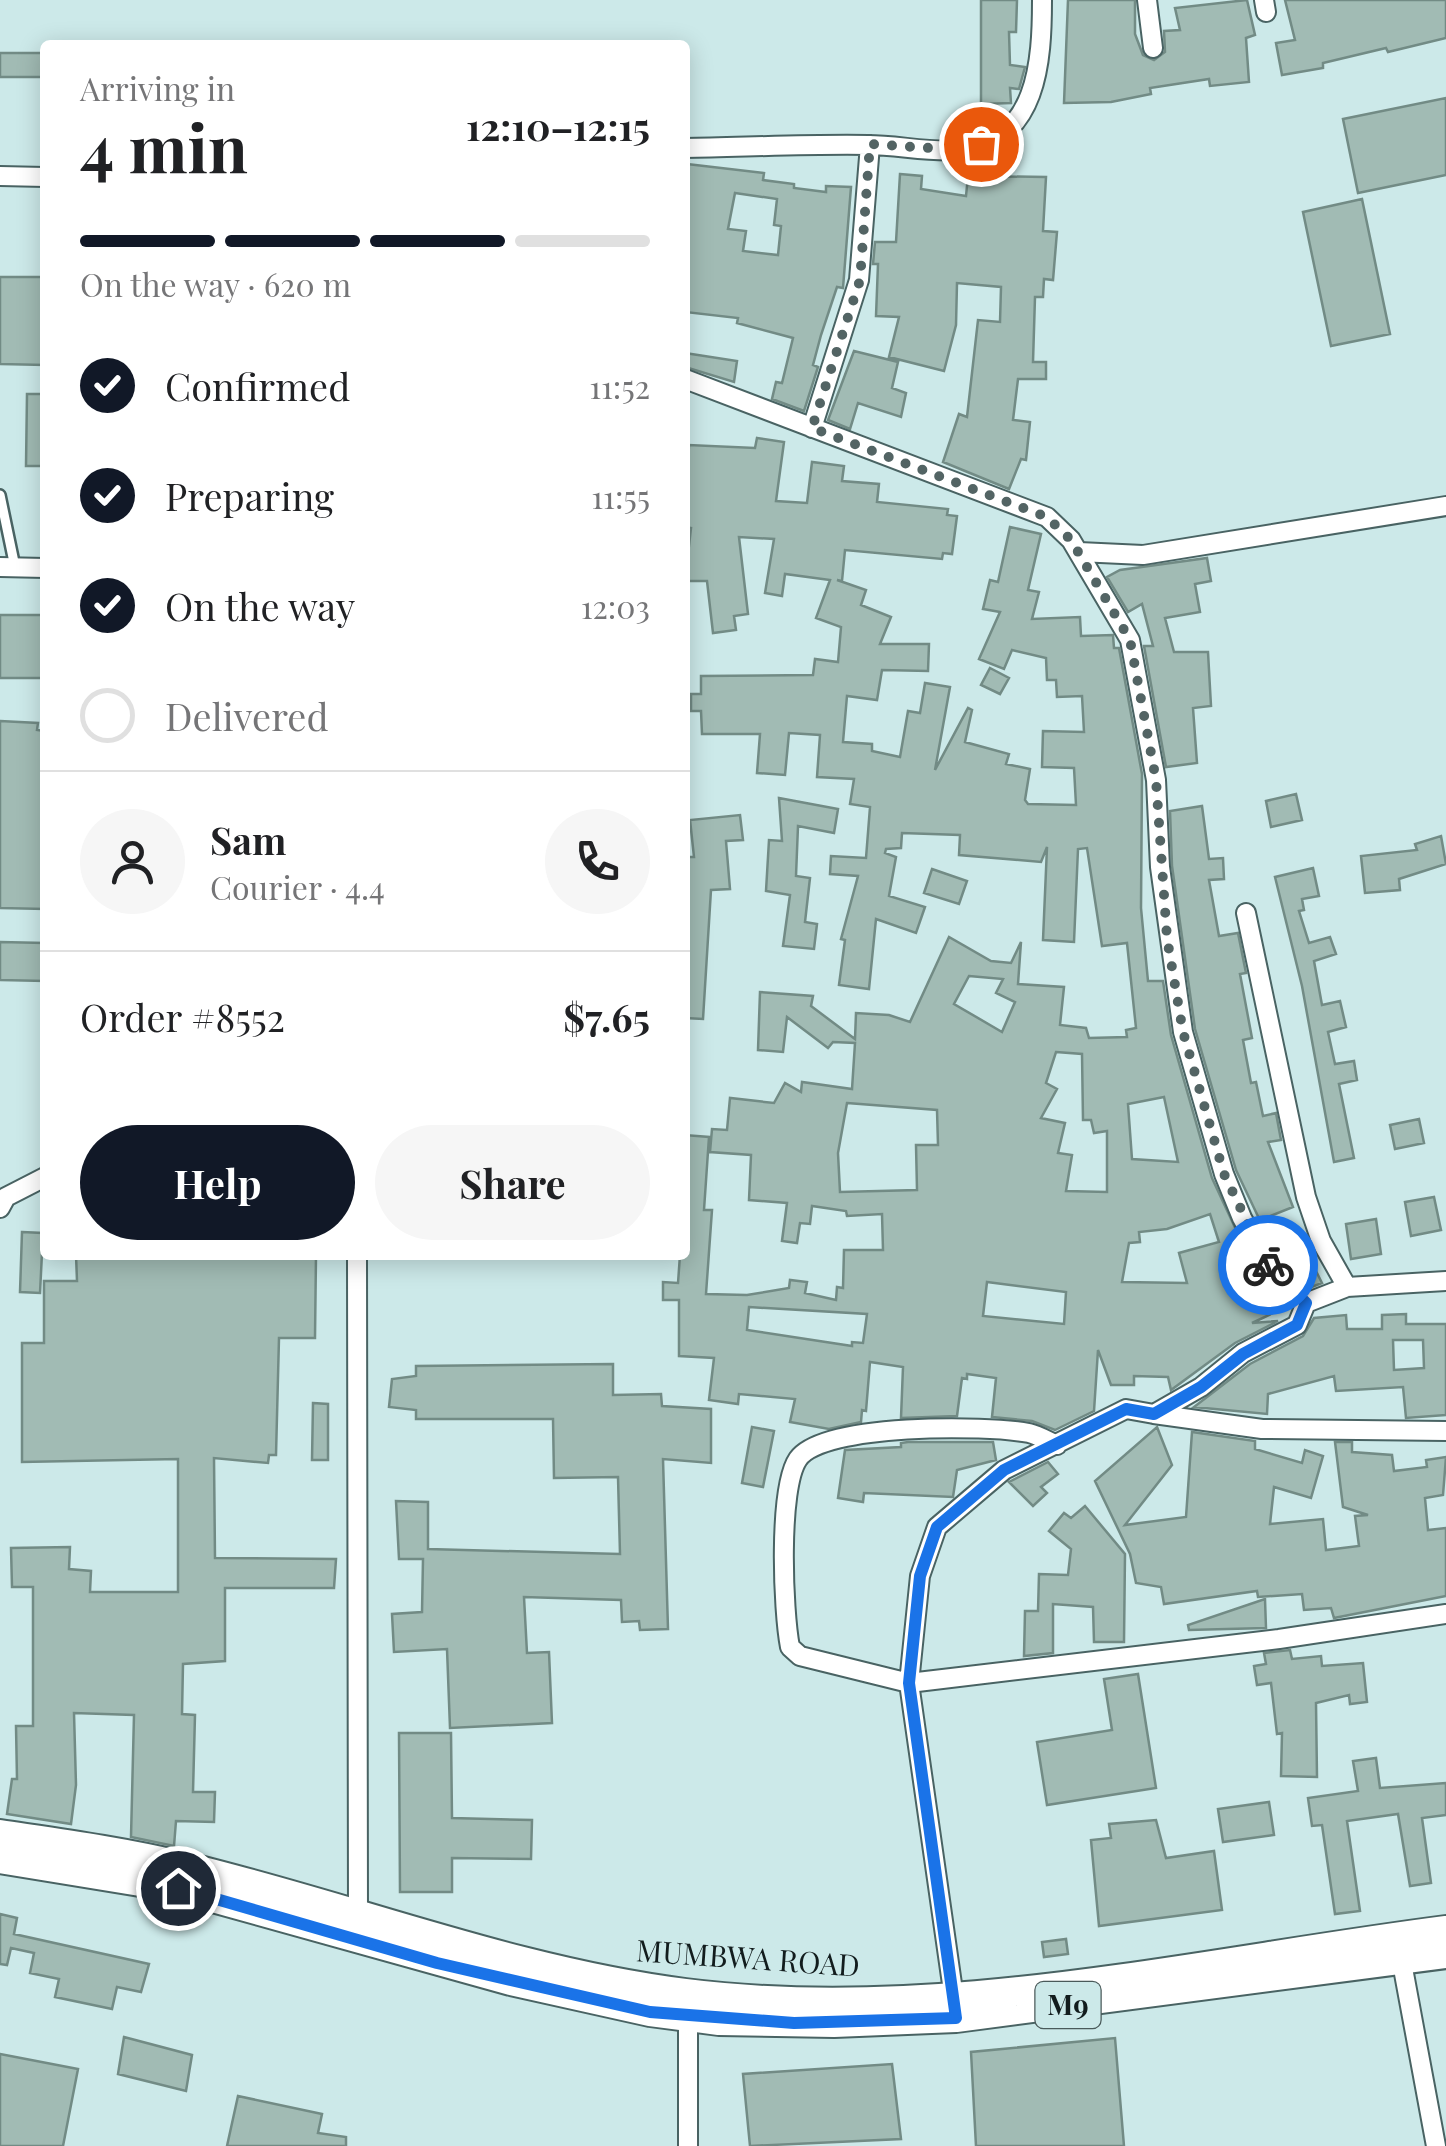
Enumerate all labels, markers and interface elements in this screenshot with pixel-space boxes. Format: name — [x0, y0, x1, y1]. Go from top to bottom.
text: Arriving in — [80, 66, 235, 109]
text: 12:10–12:15 — [466, 100, 650, 151]
pin — [939, 102, 1024, 187]
text: 4 min — [80, 103, 248, 189]
icon: bag — [954, 117, 1009, 172]
text: On the way · 620 m — [80, 262, 351, 305]
icon: check — [80, 358, 135, 413]
text: Confirmed — [165, 360, 350, 411]
text: 11:52 — [589, 364, 650, 407]
icon: check — [80, 468, 135, 523]
text: Preparing — [165, 470, 334, 521]
text: 11:55 — [591, 474, 650, 517]
icon: check — [80, 578, 135, 633]
text: On the way — [165, 580, 355, 631]
text: 12:03 — [581, 584, 650, 627]
text: Delivered — [165, 690, 329, 741]
button: person — [80, 809, 185, 914]
button: phone — [545, 809, 650, 914]
text: Sam — [210, 814, 286, 865]
text: Courier · 4.4 — [210, 865, 385, 908]
text: Order #8552 — [80, 991, 285, 1042]
text: $7.65 — [563, 991, 650, 1042]
button: Help — [80, 1125, 355, 1240]
button: Share — [375, 1125, 650, 1240]
courier — [1218, 1215, 1318, 1315]
icon: bike — [1241, 1238, 1296, 1293]
pin — [136, 1846, 221, 1931]
icon: home — [151, 1861, 206, 1916]
street label: MUMBWA ROAD — [635, 1929, 861, 1985]
road number: M9 — [1036, 1982, 1100, 2028]

